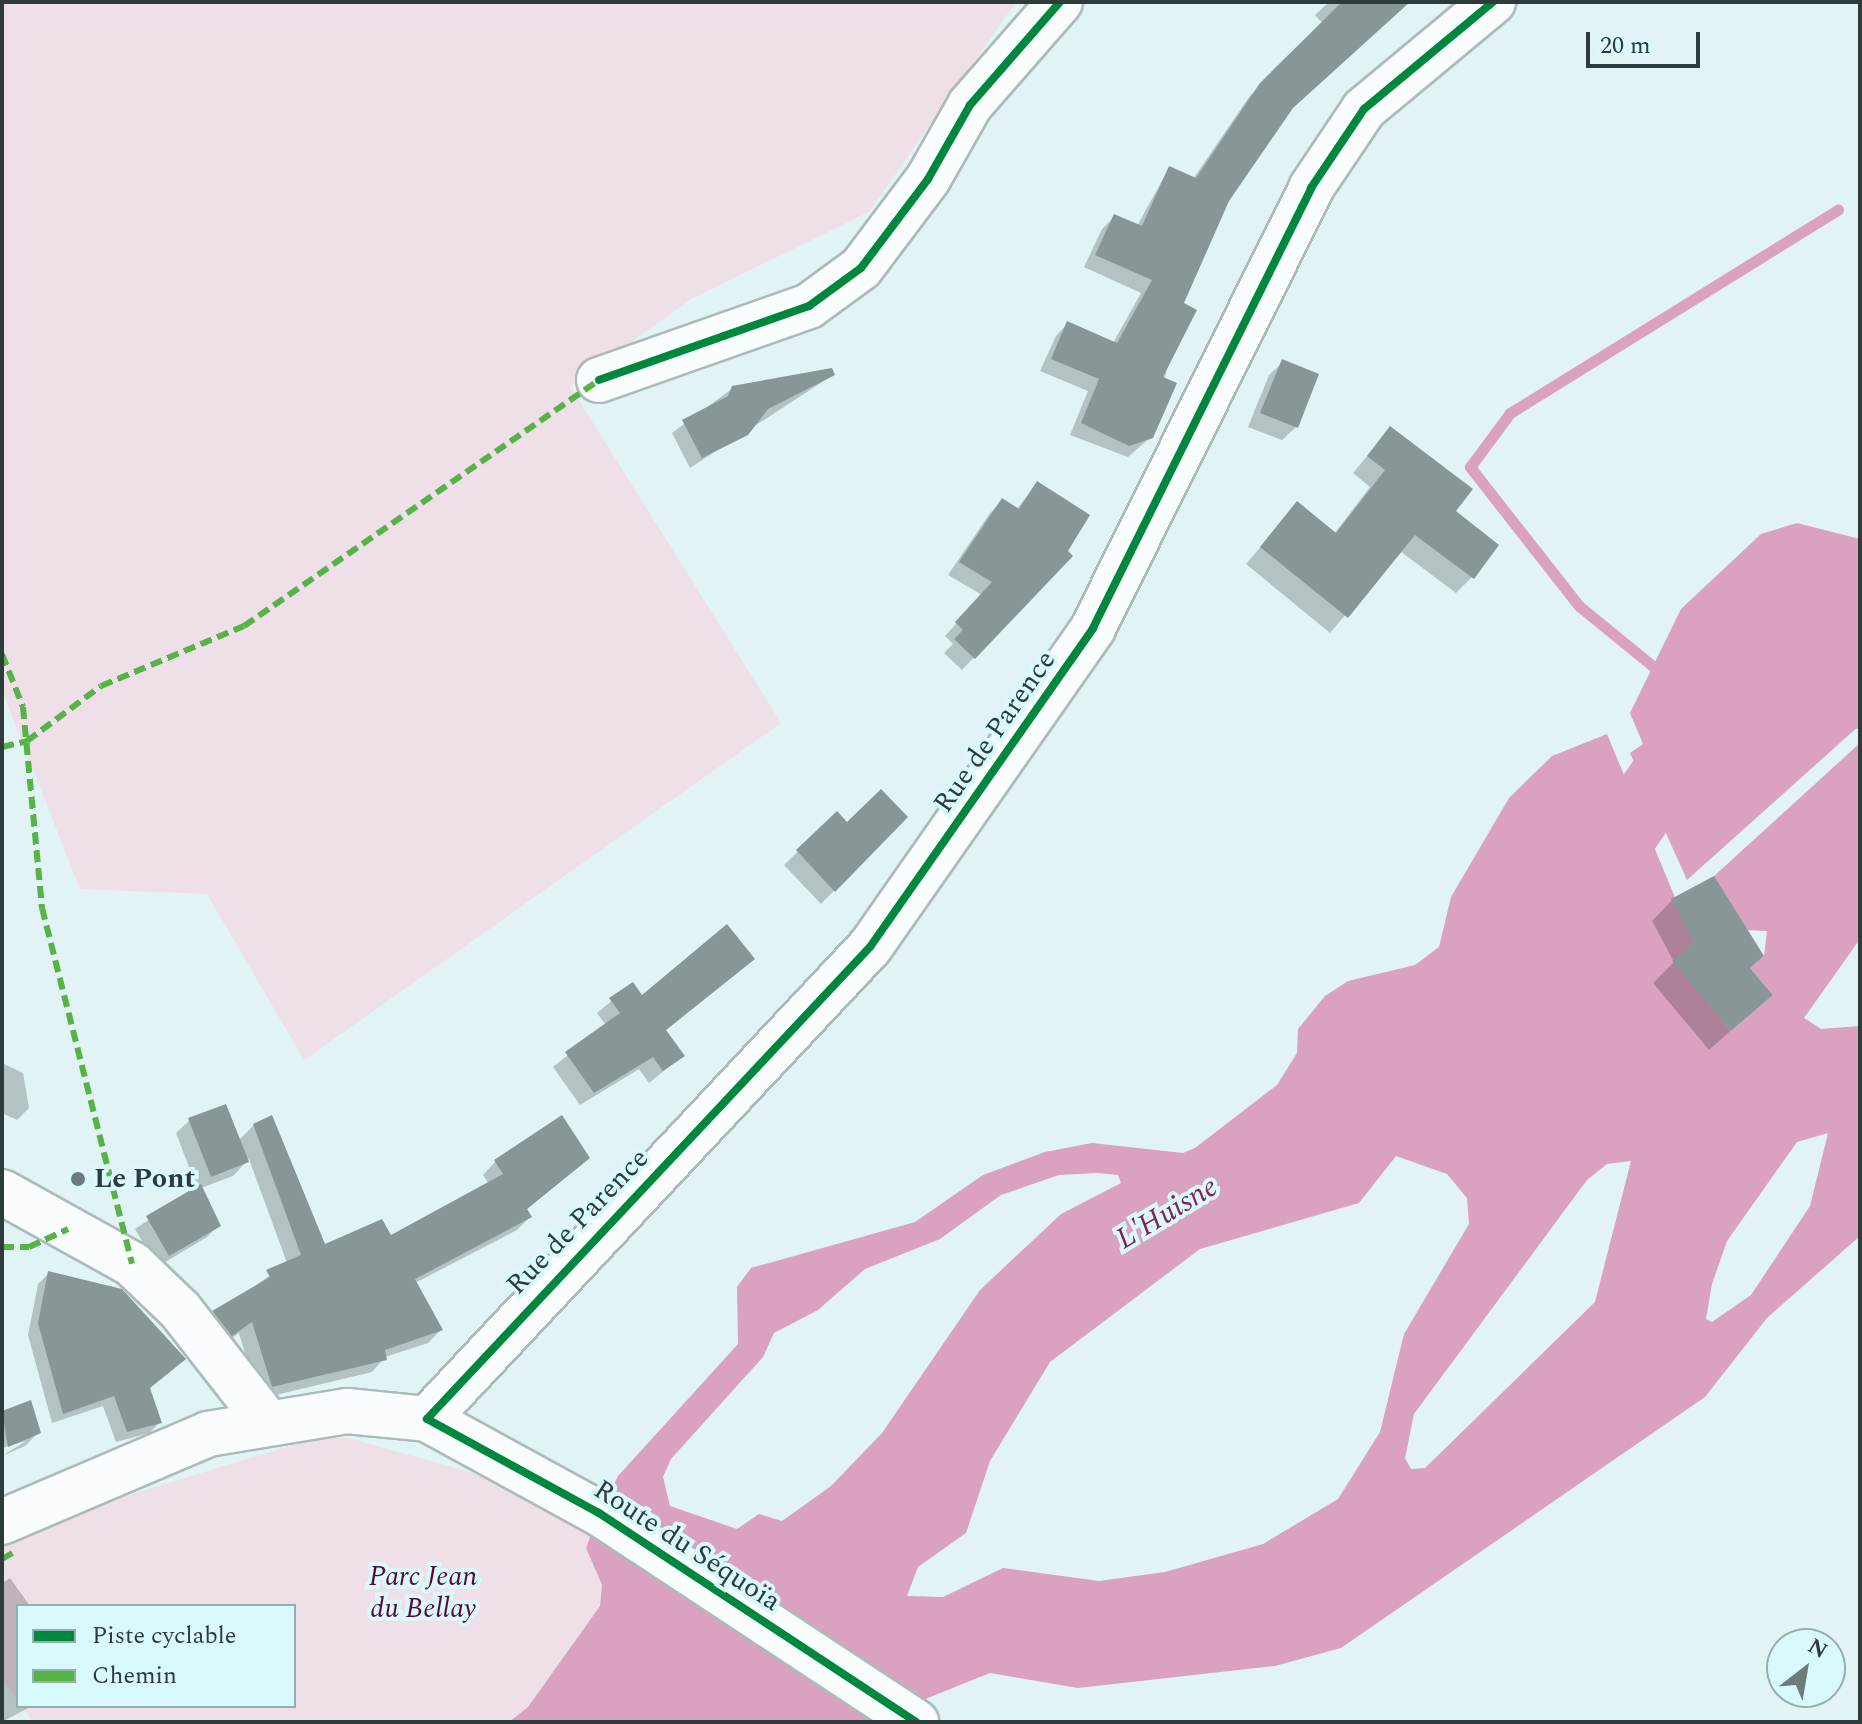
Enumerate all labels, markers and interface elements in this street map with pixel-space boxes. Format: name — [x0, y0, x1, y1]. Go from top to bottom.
scale bar — [1590, 16, 1704, 66]
text: 20 m — [1600, 28, 1651, 64]
street label: Rue de Parence — [927, 645, 1063, 819]
street label: Rue de Parence — [500, 1142, 656, 1302]
place label: Le Pont — [94, 1162, 195, 1196]
water label: L'Huisne — [1110, 1169, 1224, 1257]
marker: Le Pont — [69, 1170, 87, 1188]
street label: Route du Séquoïa — [587, 1473, 787, 1619]
park label: Parc Jean du Bellay — [369, 1560, 477, 1626]
legend — [16, 1604, 296, 1708]
text: Piste cyclable — [92, 1618, 236, 1654]
north arrow — [1766, 1628, 1846, 1708]
text: N — [1801, 1630, 1834, 1667]
text: Chemin — [92, 1658, 177, 1694]

